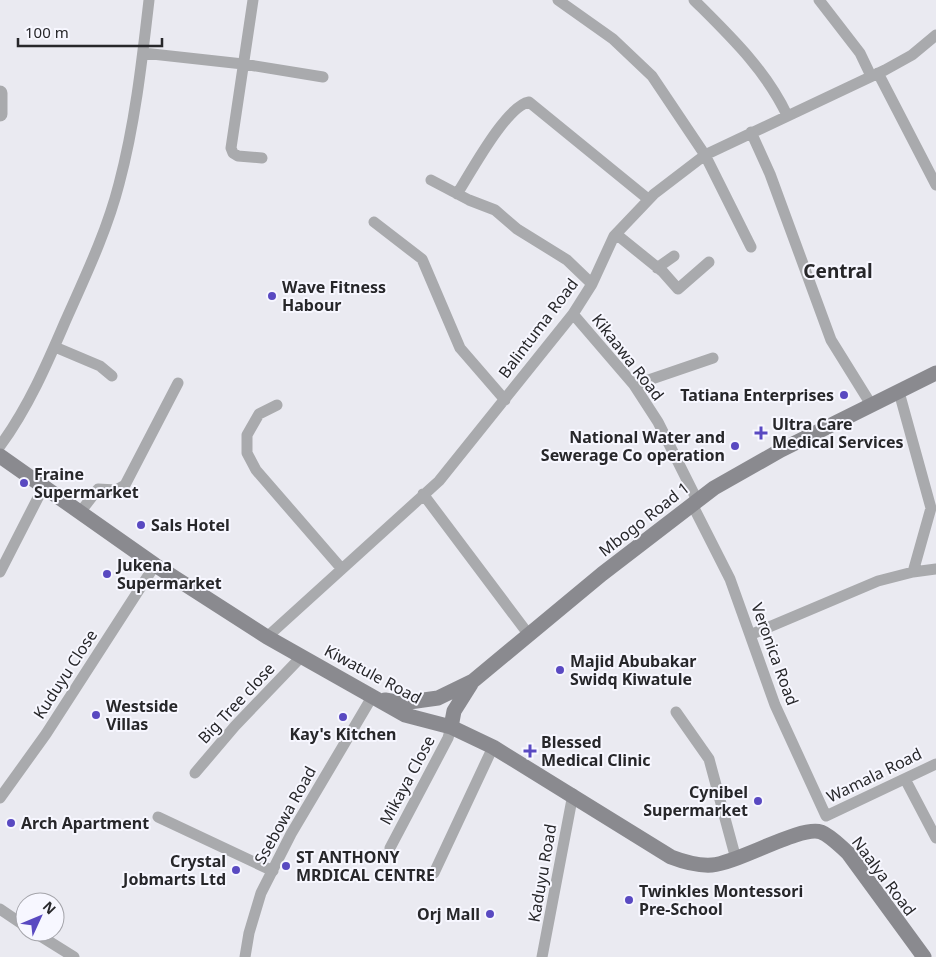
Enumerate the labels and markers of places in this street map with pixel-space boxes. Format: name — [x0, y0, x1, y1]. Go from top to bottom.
place label: Wave Fitness Habour — [282, 276, 386, 316]
marker: Wave Fitness Habour — [266, 290, 278, 302]
place label: Tatiana Enterprises — [680, 384, 834, 406]
marker: Tatiana Enterprises — [838, 389, 850, 401]
place label: Ultra Care Medical Services — [772, 413, 904, 453]
place label: National Water and Sewerage Co operation — [541, 426, 725, 466]
marker: Ultra Care Medical Services — [754, 426, 768, 440]
marker: National Water and Sewerage Co operation — [729, 440, 741, 452]
place label: Fraine Supermarket — [34, 463, 139, 503]
marker: Fraine Supermarket — [18, 477, 30, 489]
place label: Sals Hotel — [151, 514, 230, 536]
marker: Sals Hotel — [135, 519, 147, 531]
place label: Jukena Supermarket — [115, 554, 222, 594]
marker: Jukena Supermarket — [101, 568, 113, 580]
place label: Majid Abubakar Swidq Kiwatule — [570, 650, 696, 690]
marker: Majid Abubakar Swidq Kiwatule — [554, 664, 566, 676]
place label: Westside Villas — [106, 695, 178, 735]
marker: Westside Villas — [90, 709, 102, 721]
marker: Kay's Kitchen — [337, 711, 349, 723]
place label: Kay's Kitchen — [290, 723, 396, 745]
place label: Blessed Medical Clinic — [541, 731, 651, 771]
marker: Blessed Medical Clinic — [523, 744, 537, 758]
place label: Cynibel Supermarket — [643, 781, 748, 821]
marker: Cynibel Supermarket — [752, 795, 764, 807]
place label: Arch Apartment — [21, 812, 149, 834]
marker: Arch Apartment — [5, 817, 17, 829]
place label: ST ANTHONY MRDICAL CENTRE — [296, 846, 435, 886]
place label: Crystal Jobmarts Ltd — [121, 850, 226, 890]
marker: ST ANTHONY MRDICAL CENTRE — [280, 860, 292, 872]
marker: Crystal Jobmarts Ltd — [230, 864, 242, 876]
place label: Twinkles Montessori Pre-School — [639, 880, 803, 920]
marker: Twinkles Montessori Pre-School — [623, 894, 635, 906]
place label: Orj Mall — [417, 903, 480, 925]
marker: Orj Mall — [484, 908, 496, 920]

